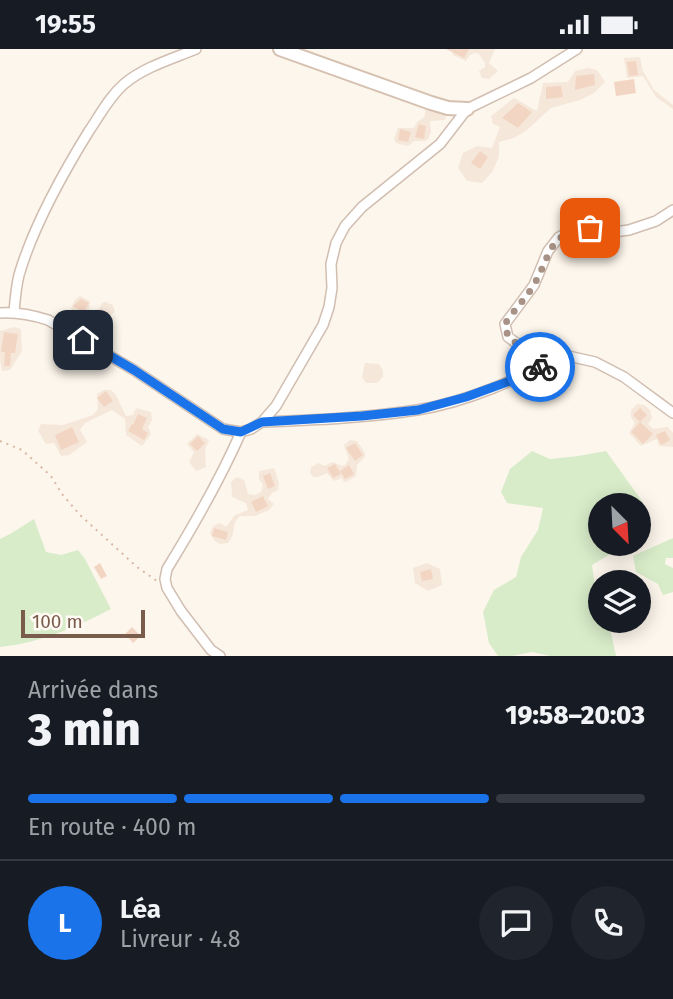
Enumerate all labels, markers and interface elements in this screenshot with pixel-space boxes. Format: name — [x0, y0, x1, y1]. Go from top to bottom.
text: 19:55 — [35, 9, 96, 40]
pin — [560, 198, 620, 258]
icon: bag — [571, 209, 609, 247]
pin — [53, 310, 113, 370]
icon: home — [64, 321, 102, 359]
courier — [505, 332, 575, 402]
icon: bike — [521, 348, 559, 386]
north arrow — [588, 493, 651, 557]
map controls — [588, 493, 651, 633]
button: layers — [588, 570, 651, 633]
scale bar — [21, 607, 145, 639]
text: 100 m — [32, 610, 83, 633]
text: Arrivée dans — [28, 676, 158, 704]
text: 19:58–20:03 — [505, 700, 645, 731]
text: 3 min — [28, 702, 141, 757]
text: En route · 400 m — [28, 813, 197, 841]
button: chat — [479, 886, 553, 960]
button: phone — [571, 886, 645, 960]
text: Léa — [120, 894, 161, 925]
text: L — [58, 908, 72, 939]
text: Livreur · 4.8 — [120, 925, 240, 953]

